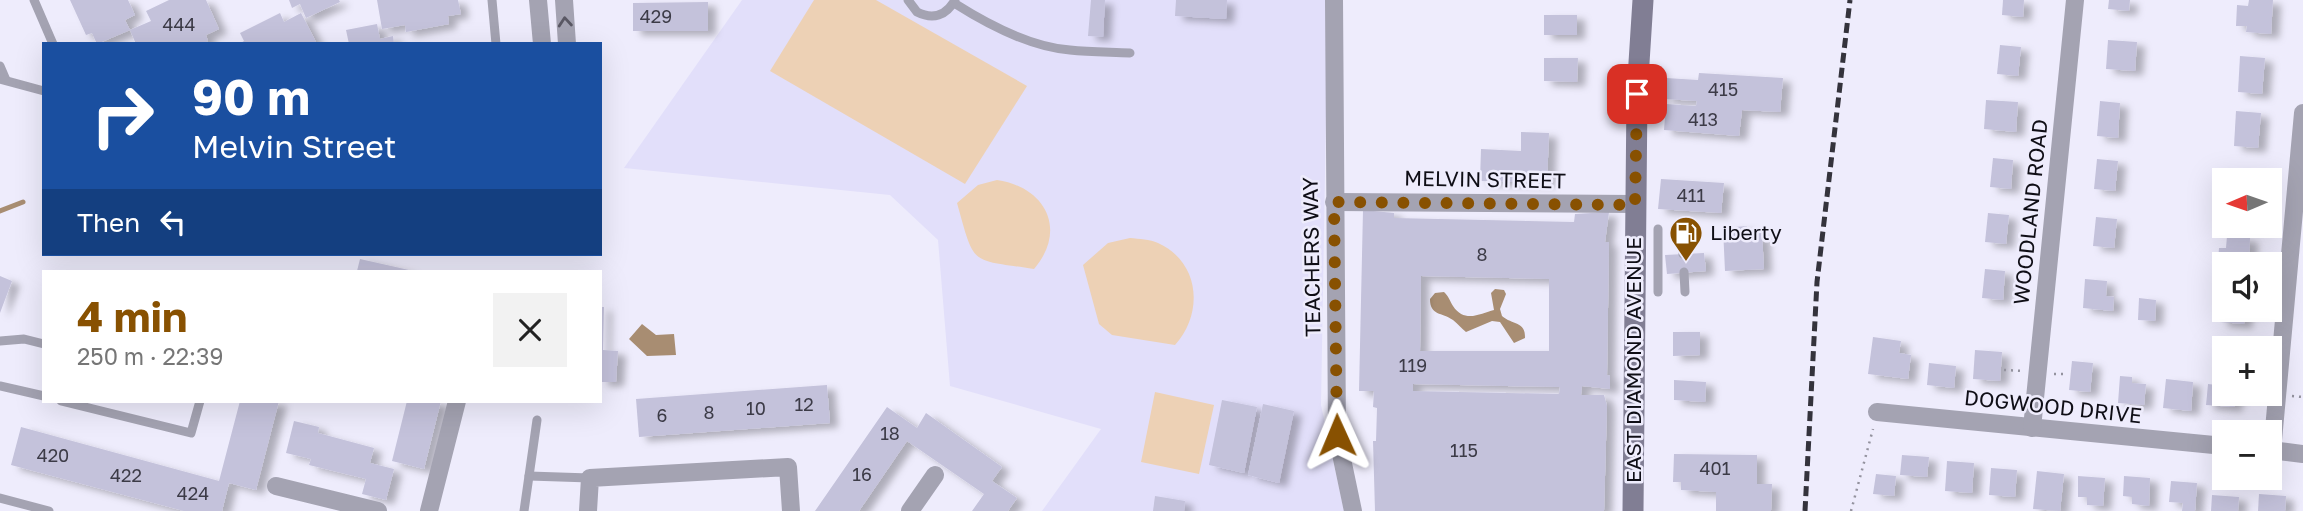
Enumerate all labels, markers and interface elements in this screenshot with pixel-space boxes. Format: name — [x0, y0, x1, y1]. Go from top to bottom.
house number: 429 — [640, 5, 672, 27]
house number: 444 — [163, 13, 195, 35]
one-way arrow — [558, 16, 573, 27]
pin — [1607, 64, 1667, 124]
text: 90 m — [192, 67, 310, 126]
icon: right — [77, 70, 168, 161]
icon: arrive — [1618, 75, 1656, 113]
house number: 415 — [1708, 78, 1738, 100]
house number: 413 — [1688, 108, 1718, 130]
street label: WOODLAND ROAD — [2007, 118, 2053, 306]
text: Melvin Street — [192, 127, 397, 165]
street label: MELVIN STREET — [1404, 165, 1566, 193]
north arrow — [2212, 168, 2282, 238]
map controls — [2212, 168, 2282, 490]
street label: TEACHERS WAY — [1297, 176, 1325, 337]
house number: 411 — [1677, 184, 1705, 206]
icon: left — [154, 203, 192, 241]
text: Then — [77, 207, 140, 238]
fuel station icon: Liberty — [1667, 214, 1705, 263]
place label: Liberty — [1710, 219, 1782, 245]
street label: EAST DIAMOND AVENUE — [1620, 237, 1646, 483]
house number: 8 — [1477, 243, 1487, 265]
button: sound — [2212, 252, 2282, 322]
text: 4 min — [77, 291, 187, 341]
button: close — [493, 293, 567, 367]
button: + — [2212, 336, 2282, 406]
text: 250 m · 22:39 — [77, 342, 223, 370]
house number: 119 — [1399, 354, 1427, 376]
street label: DOGWOOD DRIVE — [1963, 384, 2143, 428]
house number: 12 — [794, 393, 814, 415]
house number: 10 — [746, 397, 766, 419]
position arrow — [1300, 398, 1374, 472]
house number: 8 — [704, 401, 714, 423]
house number: 6 — [657, 404, 667, 426]
button: − — [2212, 420, 2282, 490]
house number: 18 — [880, 422, 900, 444]
house number: 115 — [1450, 439, 1478, 461]
house number: 420 — [37, 444, 69, 466]
house number: 401 — [1700, 457, 1731, 479]
house number: 16 — [852, 463, 872, 485]
house number: 422 — [110, 464, 142, 486]
house number: 424 — [177, 482, 209, 504]

